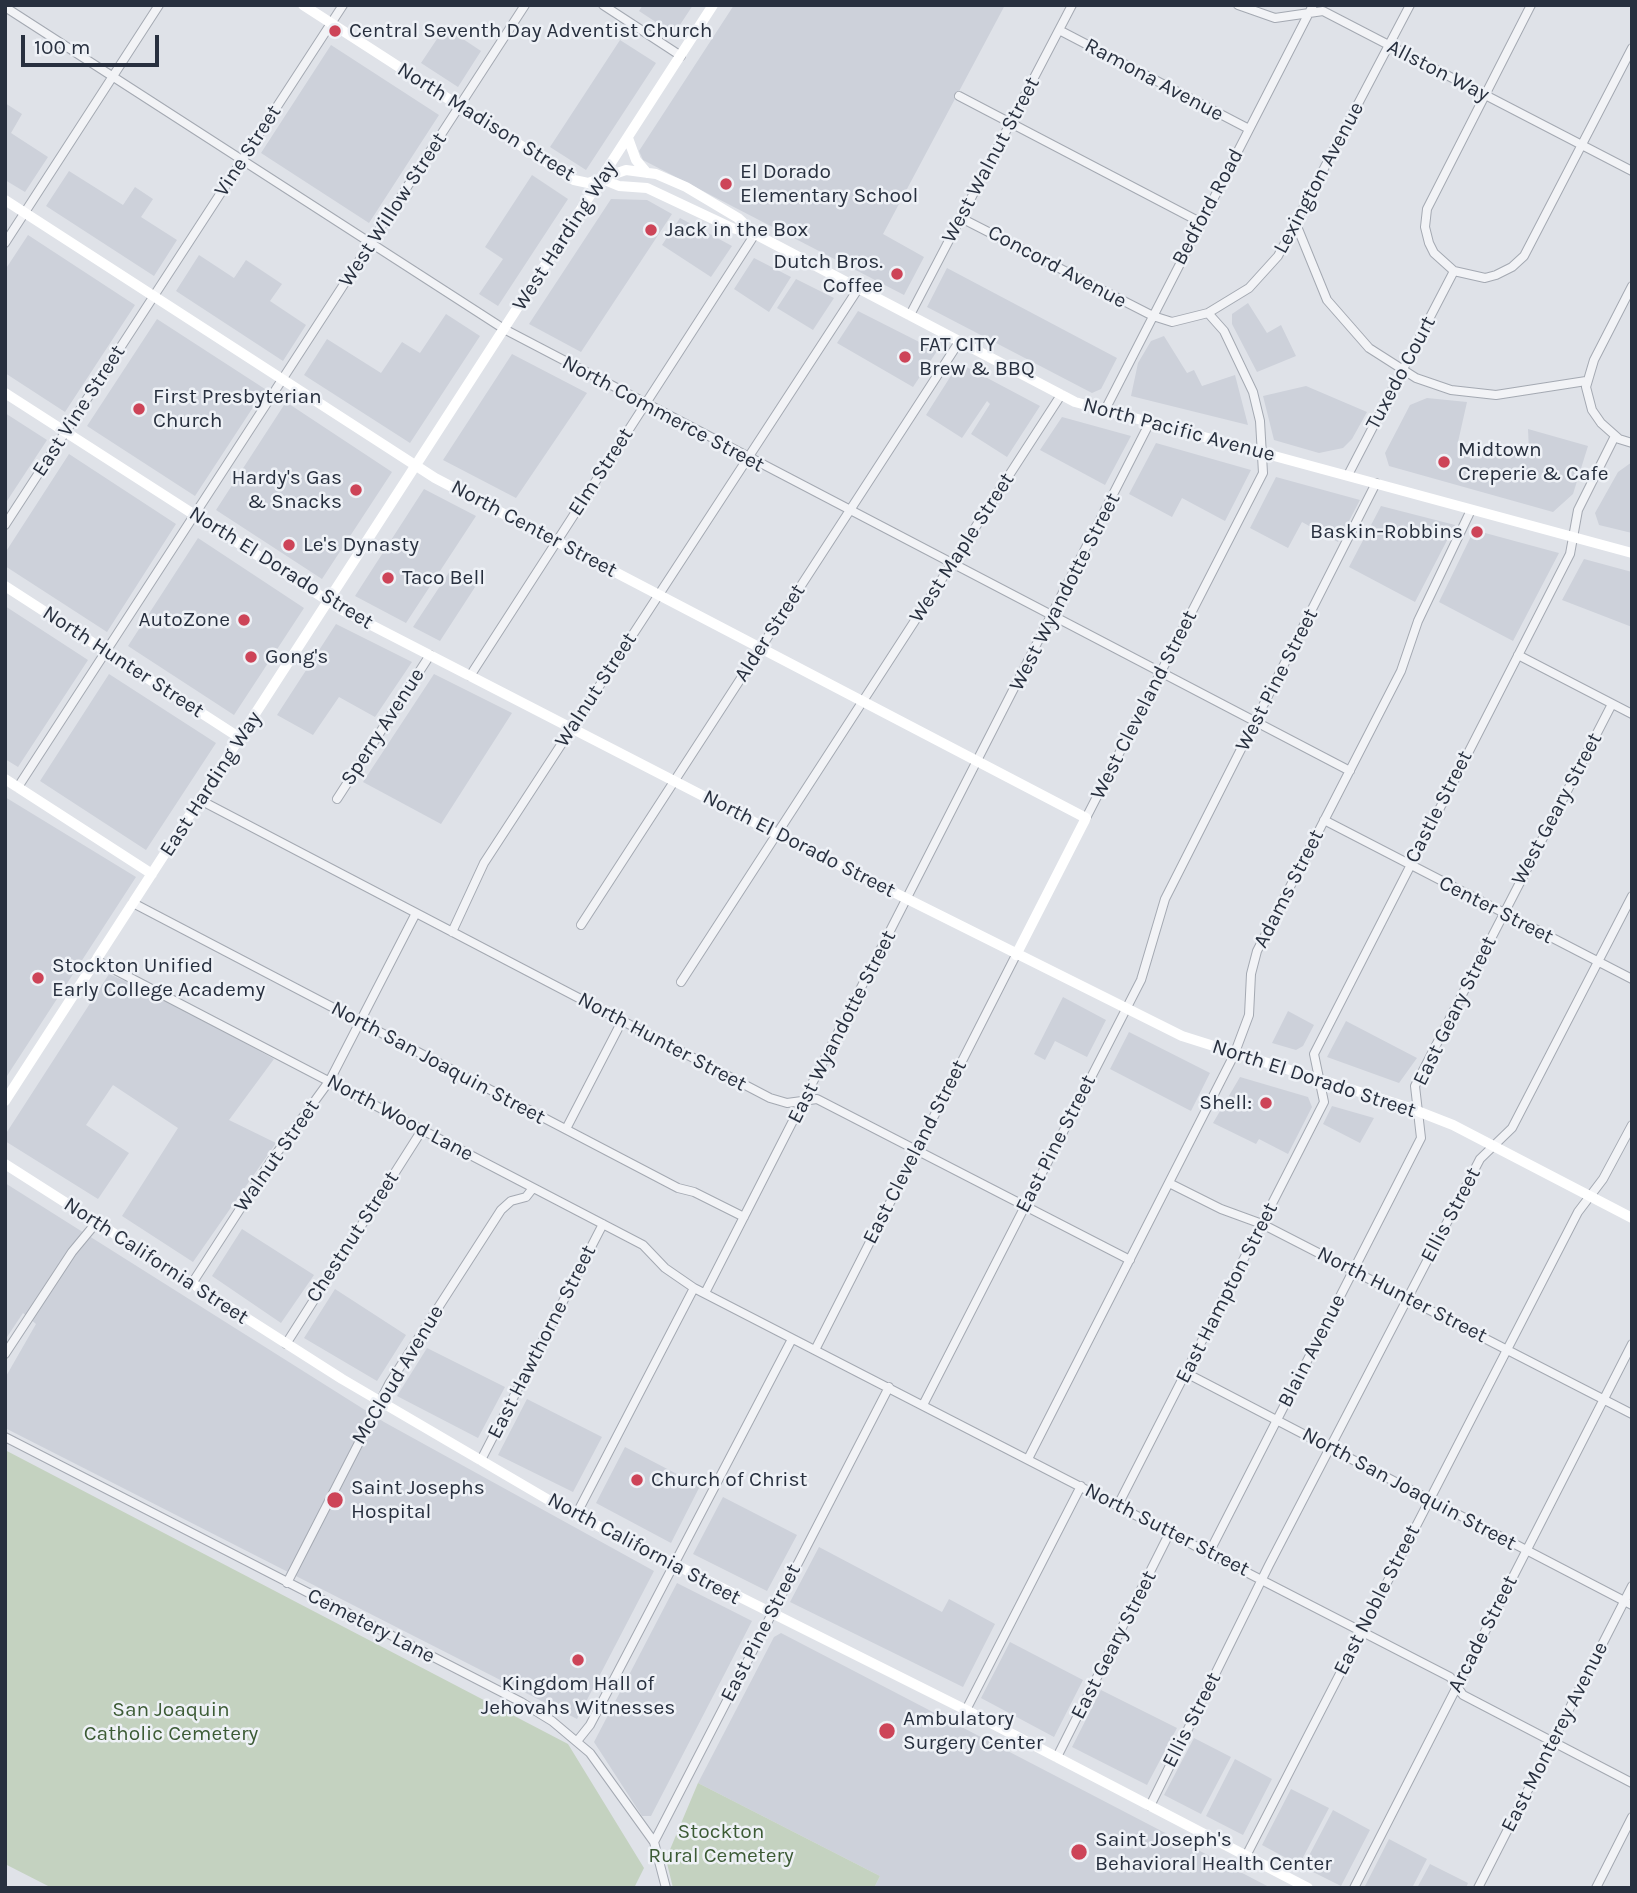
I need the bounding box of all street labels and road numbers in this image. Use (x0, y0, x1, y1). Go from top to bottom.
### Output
street label: Ramona Avenue (1080, 33, 1228, 127)
street label: Allston Way (1383, 35, 1493, 107)
street label: North Madison Street (392, 57, 580, 187)
street label: West Walnut Street (937, 73, 1045, 247)
street label: Lexington Avenue (1268, 98, 1370, 258)
street label: Vine Street (209, 100, 287, 202)
street label: West Willow Street (334, 128, 452, 292)
street label: Bedford Road (1167, 144, 1249, 270)
street label: West Harding Way (507, 156, 623, 316)
street label: Concord Avenue (983, 220, 1131, 314)
street label: Tuxedo Court (1361, 312, 1441, 434)
street label: East Vine Street (27, 341, 131, 481)
street label: North Commerce Street (558, 350, 768, 478)
street label: North Pacific Avenue (1080, 392, 1278, 468)
street label: Elm Street (563, 423, 639, 521)
street label: West Maple Street (904, 468, 1020, 628)
street label: North Center Street (447, 475, 621, 583)
street label: West Wyandotte Street (1004, 489, 1126, 695)
street label: North El Dorado Street (184, 501, 378, 635)
street label: Alder Street (729, 579, 811, 687)
street label: North Hunter Street (38, 600, 208, 724)
street label: West Pine Street (1230, 604, 1324, 756)
street label: West Cleveland Street (1085, 606, 1203, 804)
street label: Walnut Street (550, 628, 642, 752)
street label: Sperry Avenue (336, 664, 430, 790)
street label: East Harding Way (155, 707, 267, 861)
street label: West Geary Street (1506, 729, 1608, 889)
street label: Castle Street (1400, 747, 1478, 867)
street label: North El Dorado Street (699, 784, 899, 904)
street label: Adams Street (1248, 826, 1330, 952)
street label: Center Street (1434, 870, 1558, 950)
street label: East Wyandotte Street (782, 926, 902, 1128)
street label: East Geary Street (1408, 932, 1502, 1090)
street label: North Hunter Street (573, 987, 751, 1097)
street label: North San Joaquin Street (327, 996, 549, 1130)
street label: North El Dorado Street (1209, 1034, 1419, 1124)
street label: East Cleveland Street (858, 1056, 972, 1248)
street label: North Wood Lane (322, 1069, 478, 1167)
street label: East Pine Street (1010, 1071, 1102, 1217)
street label: Walnut Street (229, 1095, 325, 1217)
street label: Ellis Street (1416, 1163, 1486, 1267)
street label: Chestnut Street (301, 1167, 405, 1307)
street label: North California Street (59, 1192, 253, 1330)
street label: East Hampton Street (1170, 1198, 1284, 1388)
street label: East Hawthorne Street (482, 1241, 602, 1443)
street label: North Hunter Street (1313, 1241, 1491, 1349)
street label: Blain Avenue (1273, 1290, 1351, 1412)
street label: McCloud Avenue (346, 1301, 450, 1449)
street label: North San Joaquin Street (1298, 1422, 1520, 1556)
street label: North Sutter Street (1081, 1478, 1253, 1582)
street label: North California Street (543, 1487, 745, 1611)
street label: East Noble Street (1328, 1521, 1426, 1679)
street label: East Pine Street (715, 1560, 807, 1706)
street label: East Geary Street (1066, 1567, 1162, 1723)
street label: Arcade Street (1443, 1571, 1523, 1697)
street label: Cemetery Lane (303, 1583, 439, 1669)
street label: East Monterey Avenue (1496, 1638, 1614, 1836)
street label: Ellis Street (1157, 1668, 1227, 1772)

